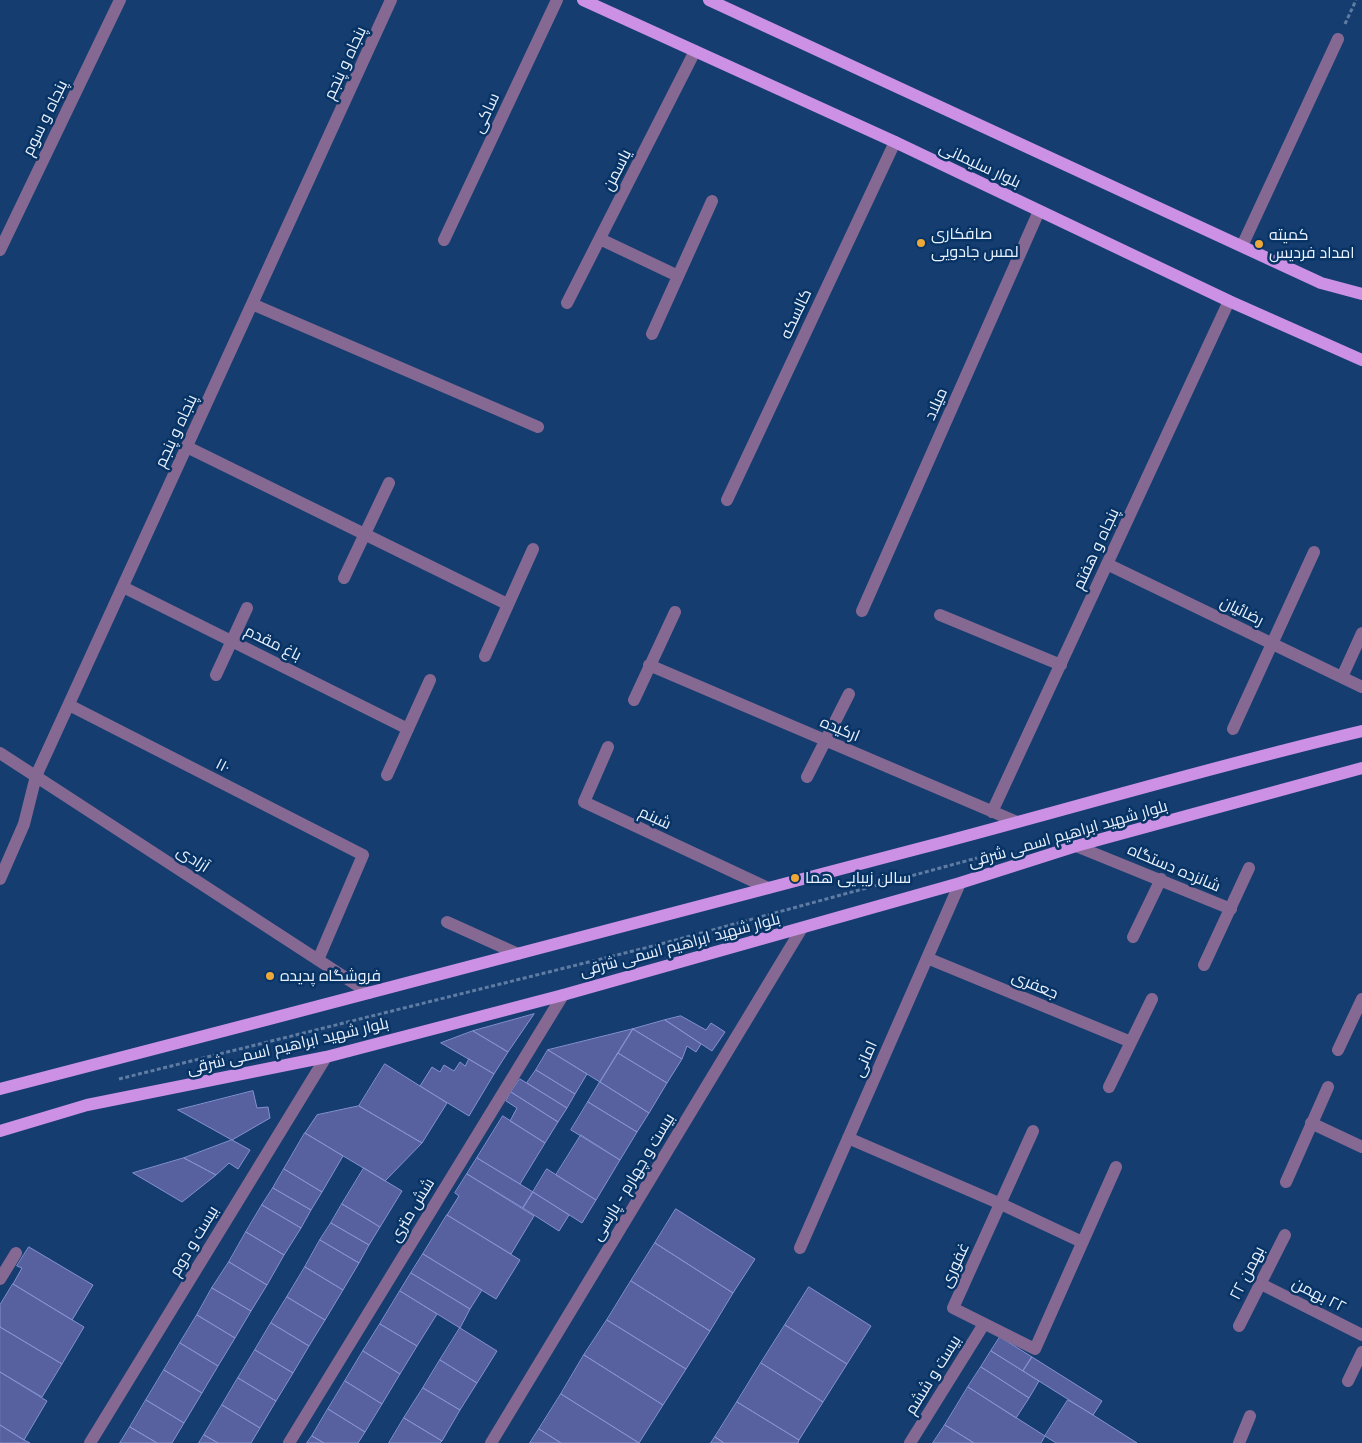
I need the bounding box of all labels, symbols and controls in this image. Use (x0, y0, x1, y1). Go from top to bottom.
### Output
street label: پنجاه و پنجم (320, 23, 370, 103)
street label: پنجاه و سوم (18, 77, 72, 159)
street label: ساکی (468, 90, 504, 136)
street label: بلوار سلیمانی (936, 138, 1024, 192)
street label: یاسمن (598, 146, 636, 194)
place label: صافکاری لمس جادویی (931, 224, 1019, 262)
place label: کمیته امداد فردیس (1269, 225, 1355, 263)
marker: صافکاری لمس جادویی (915, 237, 927, 249)
marker: کمیته امداد فردیس (1253, 238, 1265, 250)
street label: کالسکه (776, 286, 816, 342)
street label: میلاد (920, 385, 952, 423)
street label: پنجاه و پنجم (151, 391, 201, 471)
street label: پنجاه و هفتم (1069, 505, 1123, 593)
street label: رضائیان (1217, 592, 1267, 630)
street label: باغ مقدم (241, 621, 305, 665)
street label: ارکیده (817, 712, 863, 746)
street label: ۱۱۰ (212, 754, 234, 778)
street label: بلوار شهید ابراهیم اسمی شرقی (966, 796, 1170, 872)
street label: شبنم (636, 802, 674, 834)
street label: شانزده دستگاه (1125, 840, 1223, 896)
street label: آزادی (173, 841, 213, 877)
place label: سالن زیبایی هما (805, 868, 911, 888)
marker: سالن زیبایی هما (789, 872, 801, 884)
street label: بلوار شهید ابراهیم اسمی شرقی (578, 909, 782, 981)
place label: فروشگاه پدیده (280, 966, 381, 986)
street label: جعفری (1009, 967, 1061, 1003)
marker: فروشگاه پدیده (264, 970, 276, 982)
street label: بلوار شهید ابراهیم اسمی شرقی (185, 1013, 391, 1079)
street label: امانی (849, 1038, 881, 1080)
street label: بیست و چهارم - پارسی (587, 1110, 679, 1244)
street label: شش متری (385, 1174, 439, 1246)
street label: بیست و دوم (165, 1202, 223, 1280)
street label: غفوری (936, 1239, 974, 1291)
street label: ۲۲ بهمن (1225, 1243, 1269, 1303)
street label: ٢٢ بهمن (1289, 1273, 1349, 1317)
street label: بیست و ششم (901, 1332, 965, 1418)

